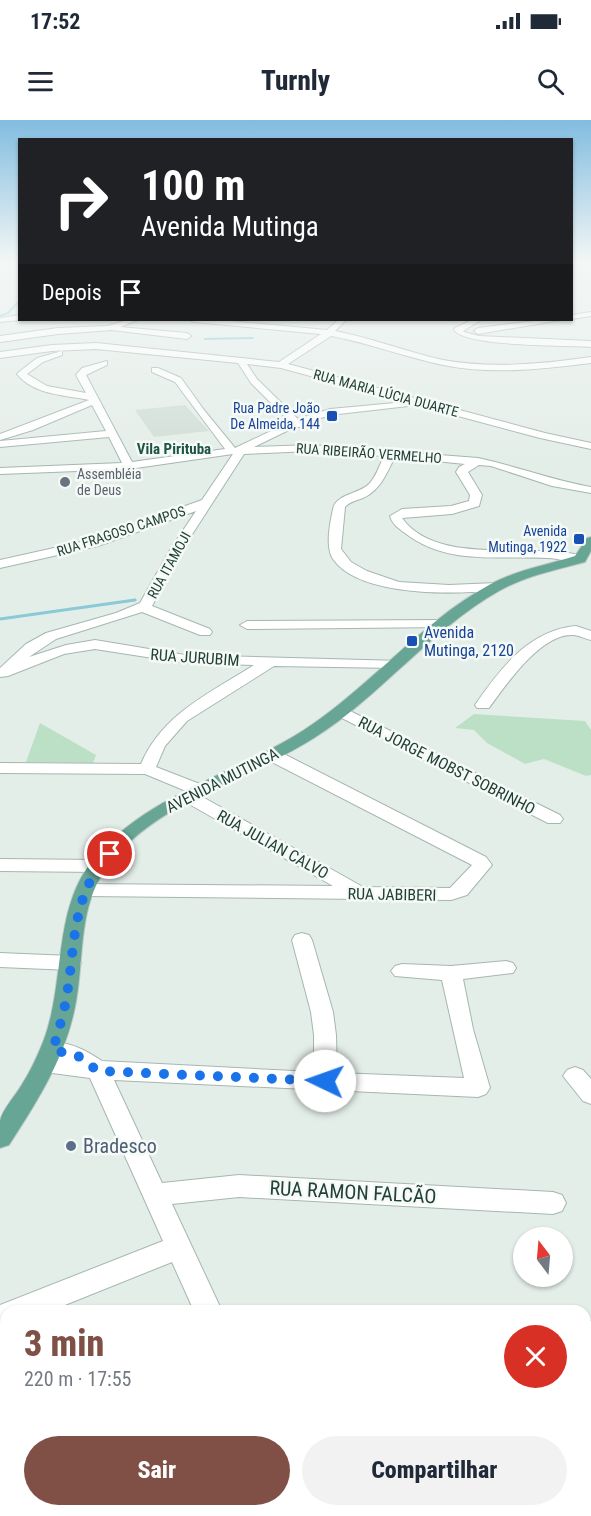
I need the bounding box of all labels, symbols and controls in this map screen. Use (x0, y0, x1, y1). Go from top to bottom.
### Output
text: 17:52 (30, 9, 81, 34)
icon: menu (24, 65, 57, 98)
text: Turnly (261, 65, 330, 97)
icon: search (534, 65, 567, 98)
text: 100 m (141, 161, 246, 210)
icon: right (42, 162, 120, 240)
text: Avenida Mutinga (141, 211, 319, 243)
icon: arrive (114, 276, 147, 309)
text: Depois (42, 280, 102, 305)
street label: RUA MARIA LÚCIA DUARTE (312, 365, 461, 420)
place label: Rua Padre João De Almeida, 144 (230, 400, 320, 432)
marker: Rua Padre João De Almeida, 144 (325, 409, 339, 423)
street label: RUA RIBEIRÃO VERMELHO (296, 439, 442, 466)
district label: Vila Pirituba (137, 440, 211, 458)
place label: Assembléia de Deus (77, 466, 142, 498)
marker: Assembléia de Deus (58, 475, 72, 489)
street label: RUA FRAGOSO CAMPOS (55, 503, 187, 559)
place label: Avenida Mutinga, 1922 (488, 523, 567, 555)
street label: RUA ITAMOJI (144, 529, 194, 601)
marker: Avenida Mutinga, 1922 (572, 532, 586, 546)
place label: Avenida Mutinga, 2120 (424, 623, 514, 660)
marker: Avenida Mutinga, 2120 (405, 634, 419, 648)
street label: RUA JURUBIM (150, 645, 240, 670)
street label: RUA JORGE MOBST SOBRINHO (355, 712, 538, 818)
street label: AVENIDA MUTINGA (163, 744, 281, 817)
street label: RUA JULIAN CALVO (214, 806, 332, 883)
pin (84, 828, 135, 879)
icon: arrive (93, 837, 126, 870)
street label: RUA JABIBERI (347, 884, 437, 905)
position arrow (293, 1049, 357, 1113)
place label: Bradesco (83, 1134, 157, 1158)
marker: Bradesco (64, 1139, 78, 1153)
street label: RUA RAMON FALCÃO (269, 1176, 437, 1208)
north arrow (513, 1227, 573, 1287)
map controls (513, 1227, 573, 1287)
text: 3 min (24, 1323, 104, 1365)
button: close (504, 1325, 567, 1388)
text: 220 m · 17:55 (24, 1367, 131, 1391)
button: Sair (24, 1436, 290, 1505)
button: Compartilhar (302, 1436, 567, 1505)

